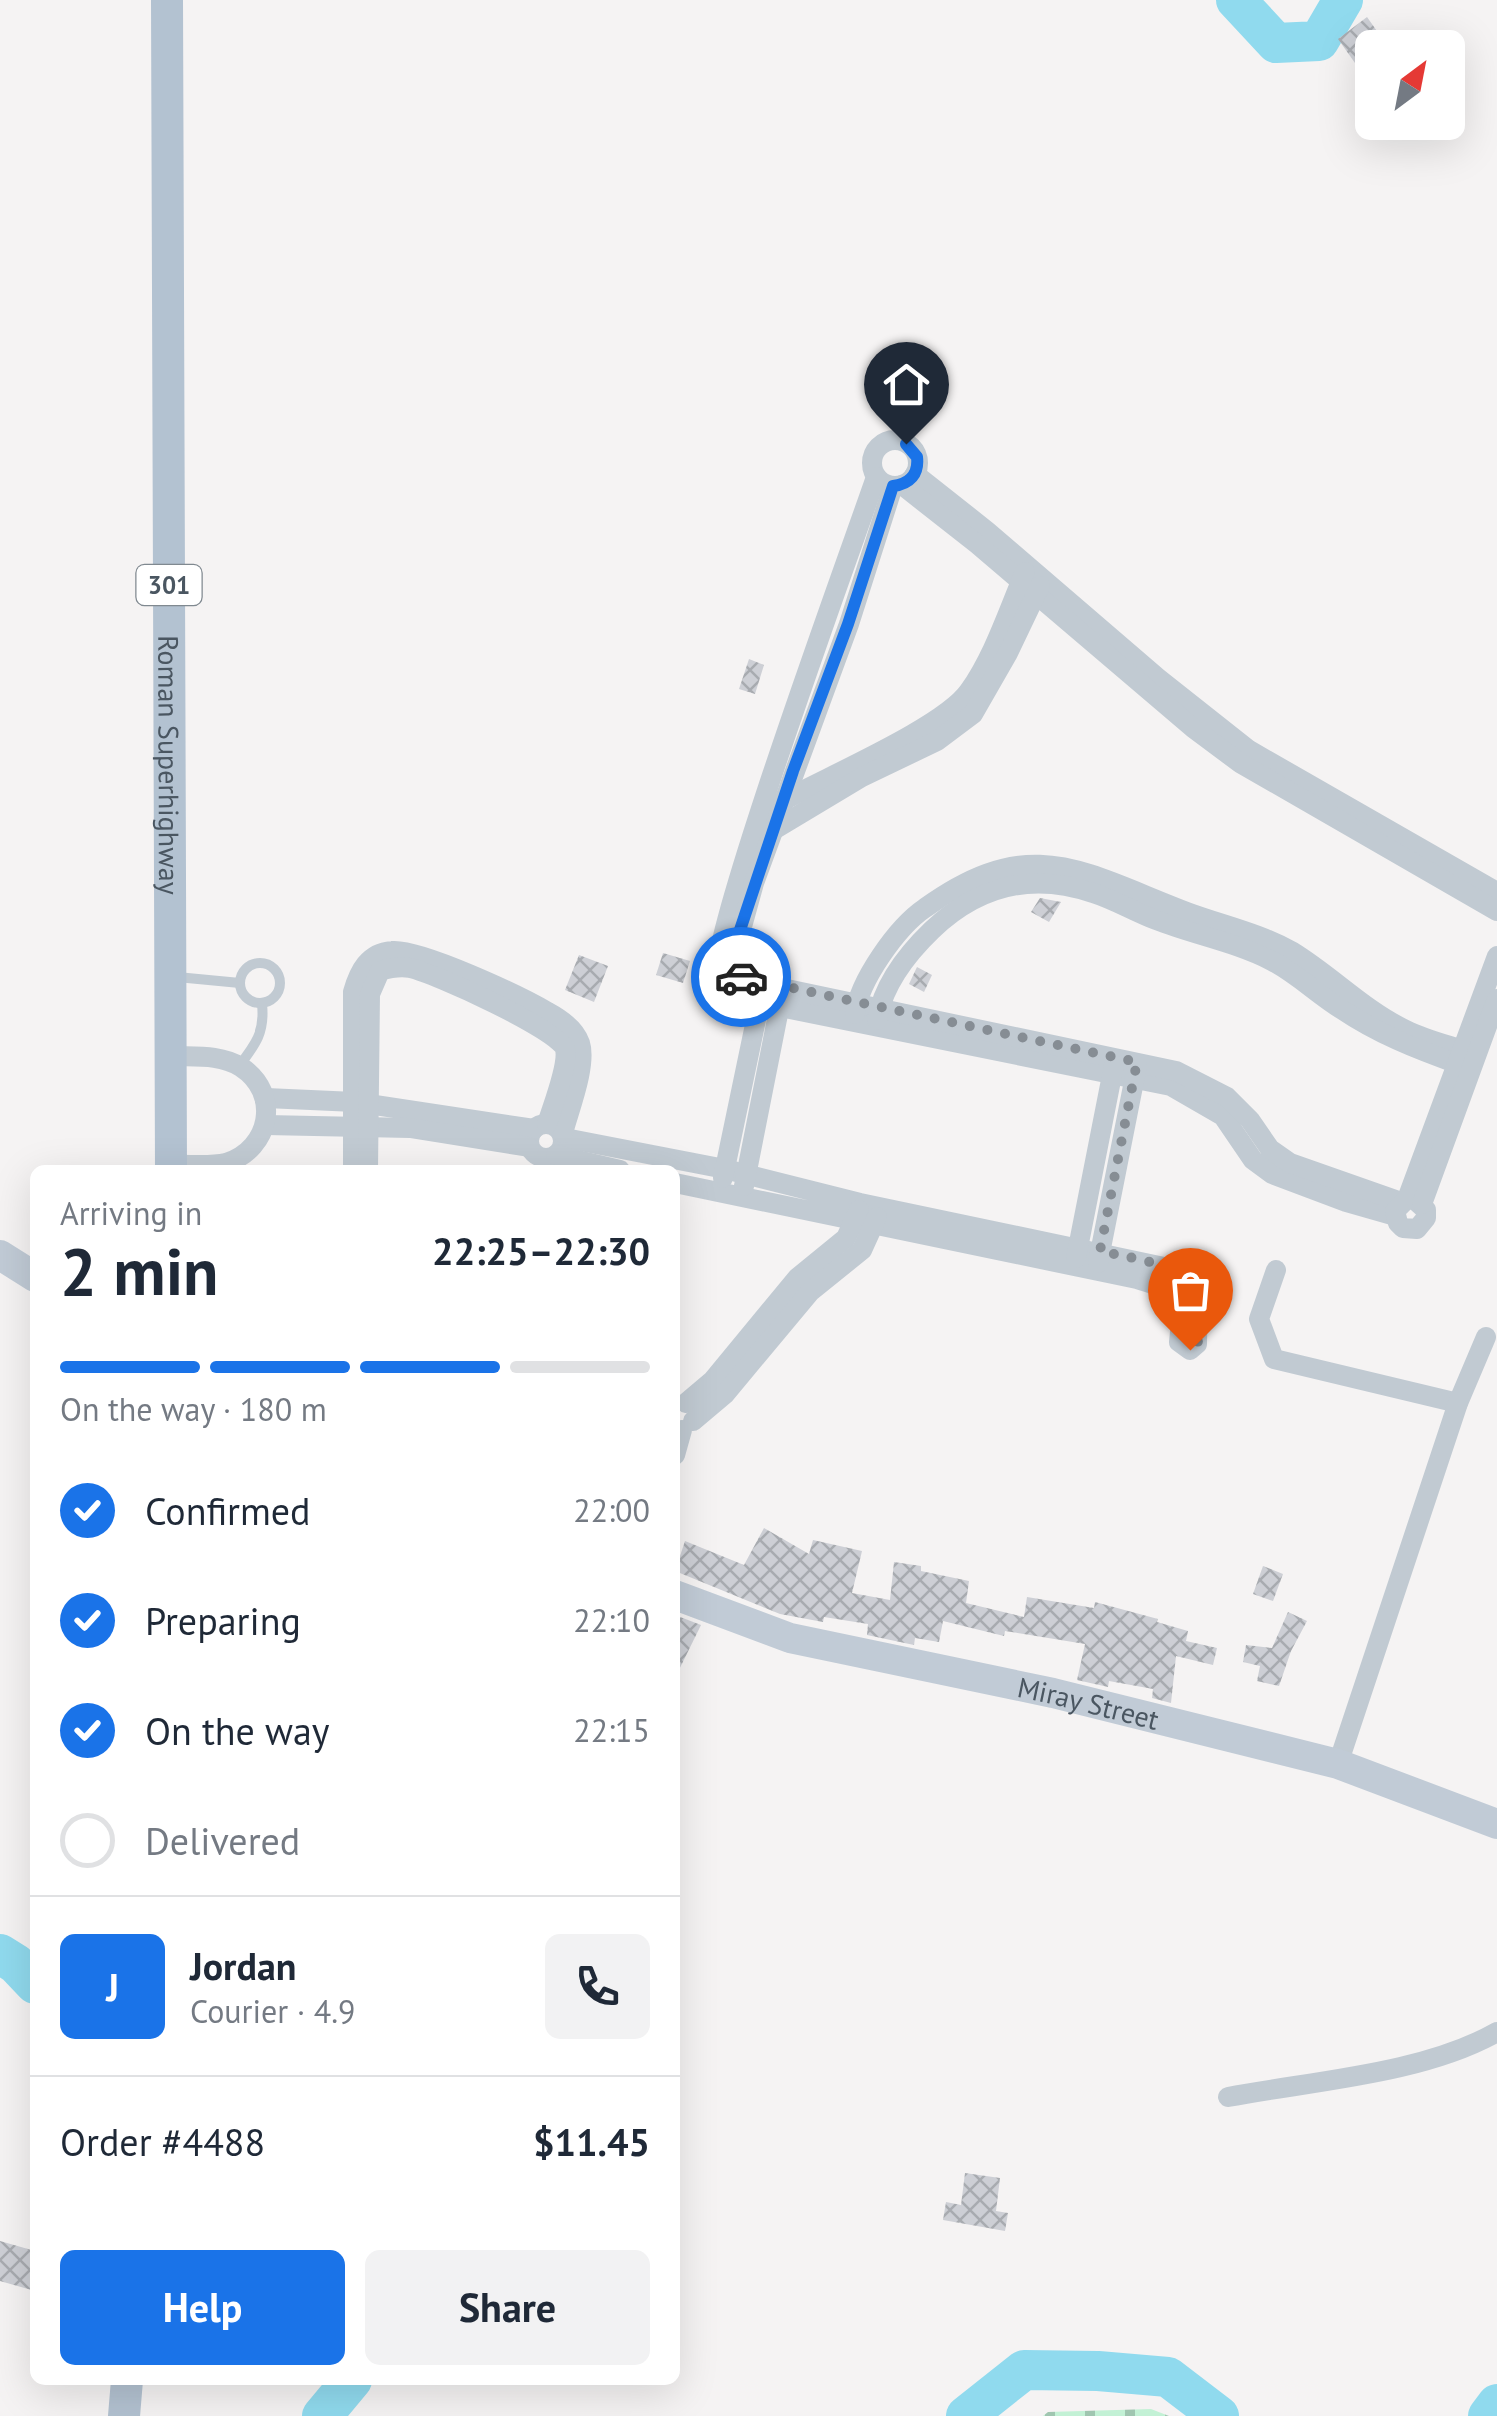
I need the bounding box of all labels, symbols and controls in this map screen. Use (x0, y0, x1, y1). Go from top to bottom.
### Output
north arrow (1355, 30, 1465, 140)
map controls (1355, 30, 1465, 140)
pin (864, 342, 949, 445)
icon: home (879, 357, 934, 412)
road number: 301 (136, 565, 202, 605)
street label: Roman Superhighway (151, 635, 189, 895)
courier (691, 927, 791, 1027)
icon: car (714, 950, 769, 1005)
text: Arriving in (60, 1192, 202, 1234)
text: 22:25–22:30 (432, 1226, 650, 1275)
text: 2 min (60, 1229, 219, 1313)
pin (1148, 1248, 1233, 1351)
icon: bag (1163, 1263, 1218, 1318)
text: On the way · 180 m (60, 1388, 327, 1430)
icon: check (60, 1483, 115, 1538)
text: Confirmed (145, 1486, 311, 1535)
text: 22:00 (573, 1489, 650, 1531)
icon: check (60, 1593, 115, 1648)
text: Preparing (145, 1596, 301, 1645)
text: 22:10 (573, 1599, 650, 1641)
street label: Miray Street (1014, 1668, 1163, 1737)
icon: check (60, 1703, 115, 1758)
text: On the way (145, 1706, 330, 1755)
text: 22:15 (573, 1709, 650, 1751)
text: Delivered (145, 1816, 300, 1865)
button: phone (545, 1934, 650, 2039)
text: Jordan (190, 1941, 296, 1990)
text: J (106, 1962, 119, 2011)
text: Courier · 4.9 (190, 1990, 356, 2032)
text: Order #4488 (60, 2117, 265, 2166)
text: $11.45 (533, 2117, 650, 2166)
button: Help (60, 2250, 345, 2365)
button: Share (365, 2250, 650, 2365)

